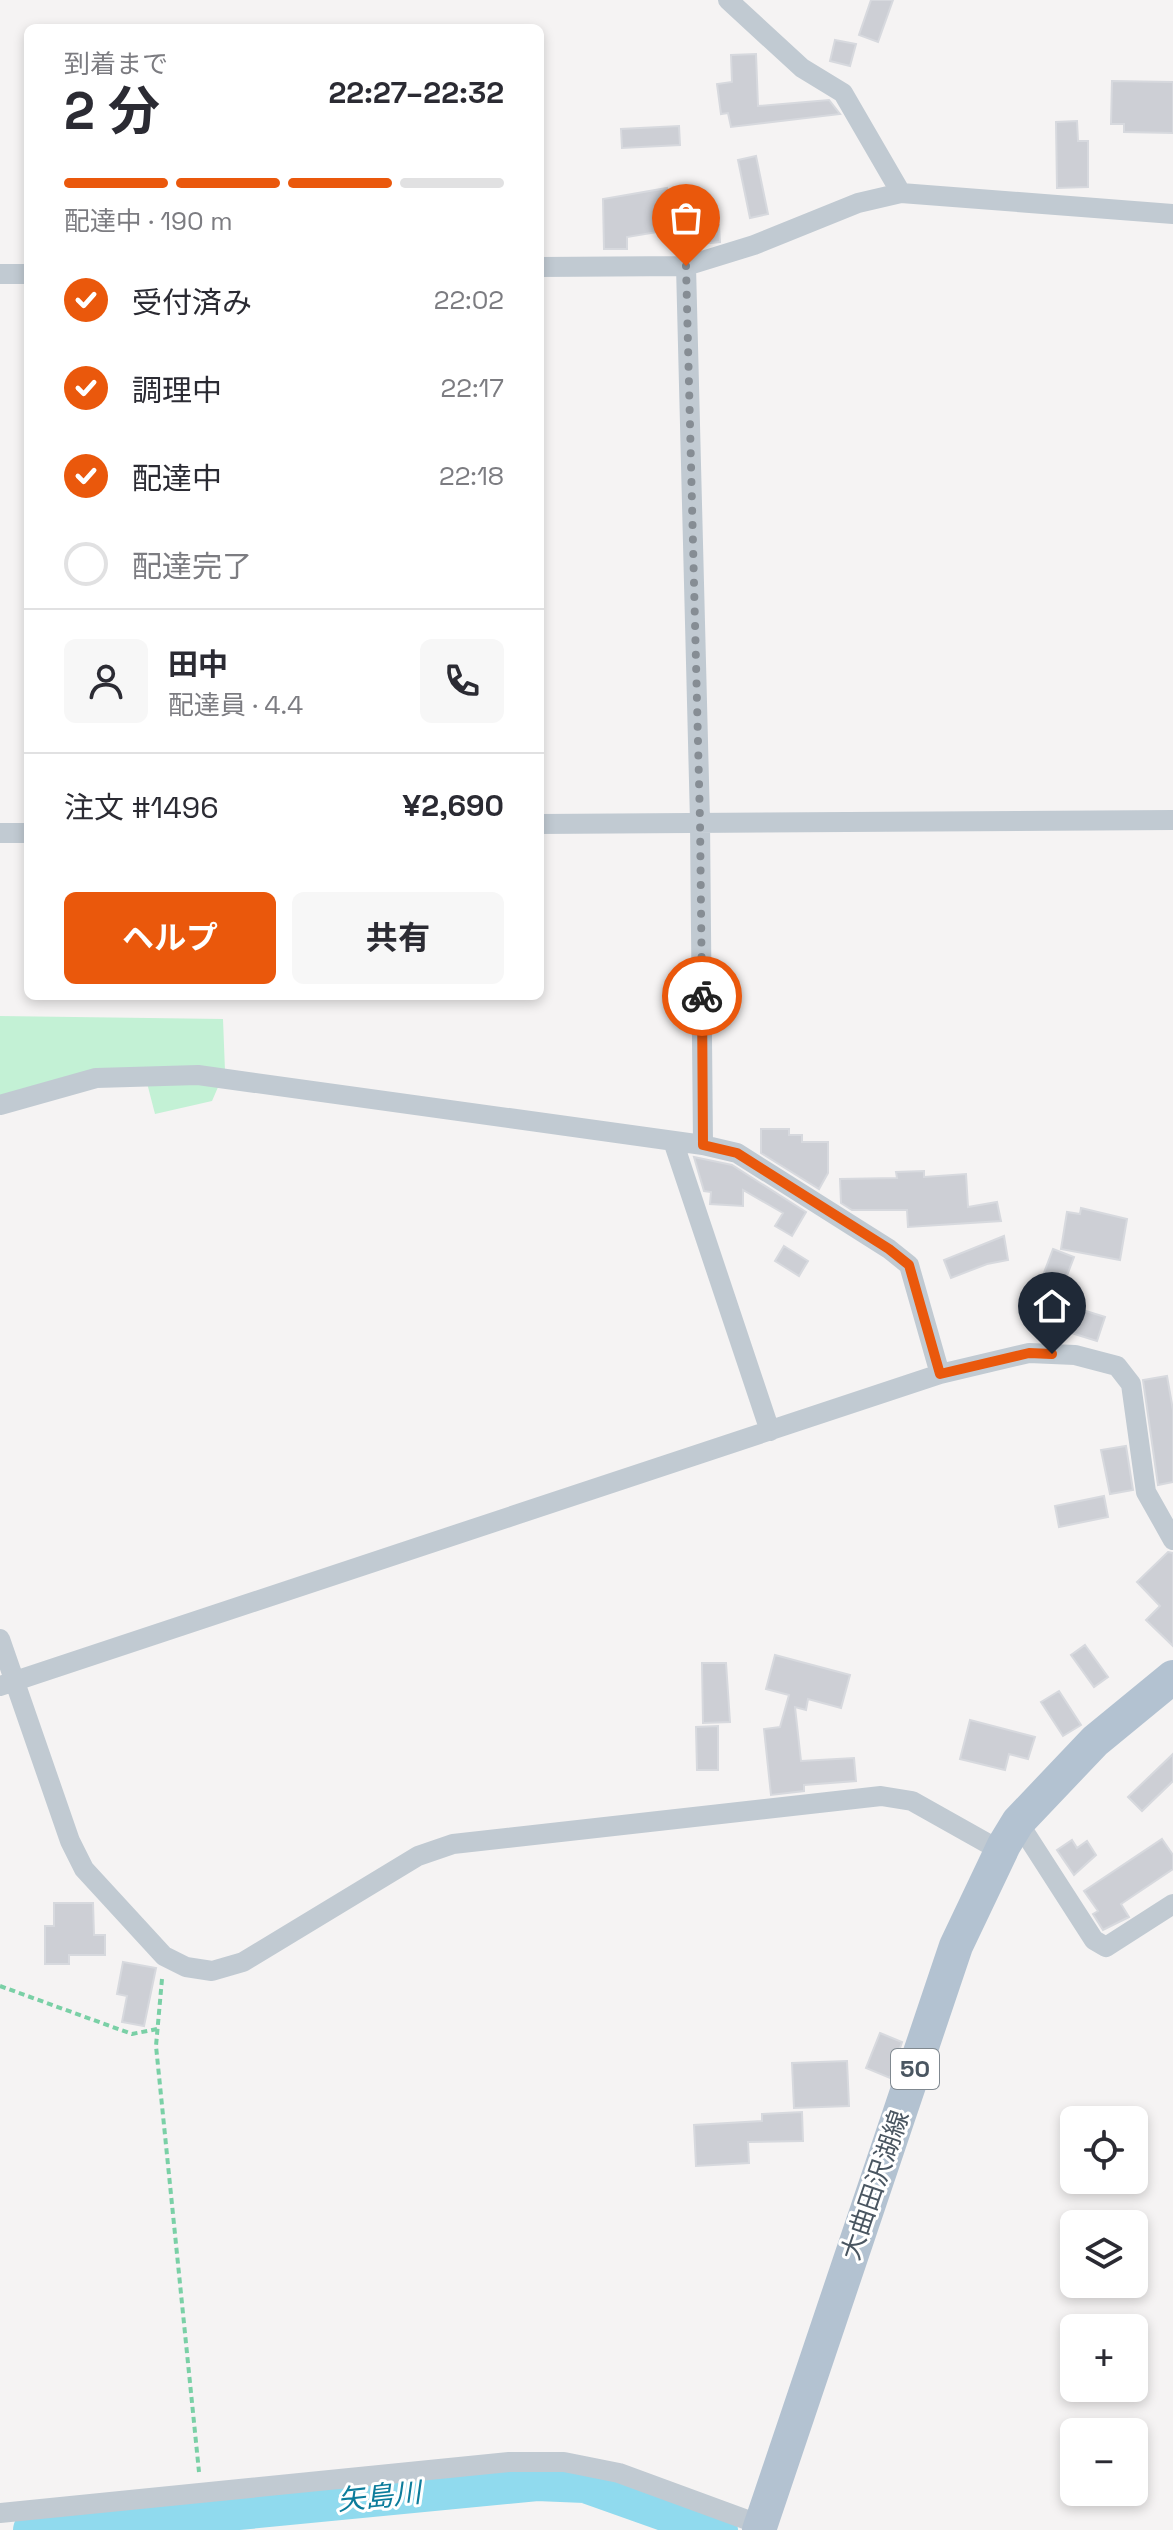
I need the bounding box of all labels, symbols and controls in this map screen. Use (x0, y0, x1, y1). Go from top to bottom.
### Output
text: 到着まで (64, 47, 168, 81)
text: 22:27–22:32 (328, 73, 504, 112)
text: 2 分 (64, 78, 160, 144)
pin (652, 184, 720, 266)
icon: bag (664, 196, 708, 240)
text: 配達中 · 190 m (64, 204, 233, 238)
icon: check (64, 278, 108, 322)
text: 受付済み (132, 283, 252, 322)
text: 22:02 (434, 283, 504, 317)
icon: check (64, 366, 108, 410)
text: 調理中 (132, 371, 222, 410)
text: 22:17 (441, 371, 504, 405)
icon: check (64, 454, 108, 498)
text: 配達中 (132, 459, 222, 498)
text: 22:18 (439, 459, 504, 493)
text: 配達完了 (132, 547, 252, 586)
button: person (64, 639, 148, 723)
button: phone (420, 639, 504, 723)
text: 田中 (168, 645, 228, 684)
text: 配達員 · 4.4 (168, 688, 303, 722)
text: ¥2,690 (403, 786, 504, 825)
text: 注文 #1496 (64, 788, 219, 827)
button: ヘルプ (64, 892, 276, 984)
button: 共有 (292, 892, 504, 984)
courier (662, 956, 742, 1036)
icon: bike (680, 974, 724, 1018)
pin (1018, 1272, 1086, 1354)
icon: home (1030, 1284, 1074, 1328)
road number: 50 (891, 2049, 939, 2089)
street label: 大曲田沢湖線 (834, 2106, 916, 2264)
map controls (1060, 2106, 1148, 2506)
button: locate (1060, 2106, 1148, 2194)
button: layers (1060, 2210, 1148, 2298)
button: + (1060, 2314, 1148, 2402)
button: − (1060, 2418, 1148, 2506)
water label: 矢島川 (335, 2473, 426, 2518)

